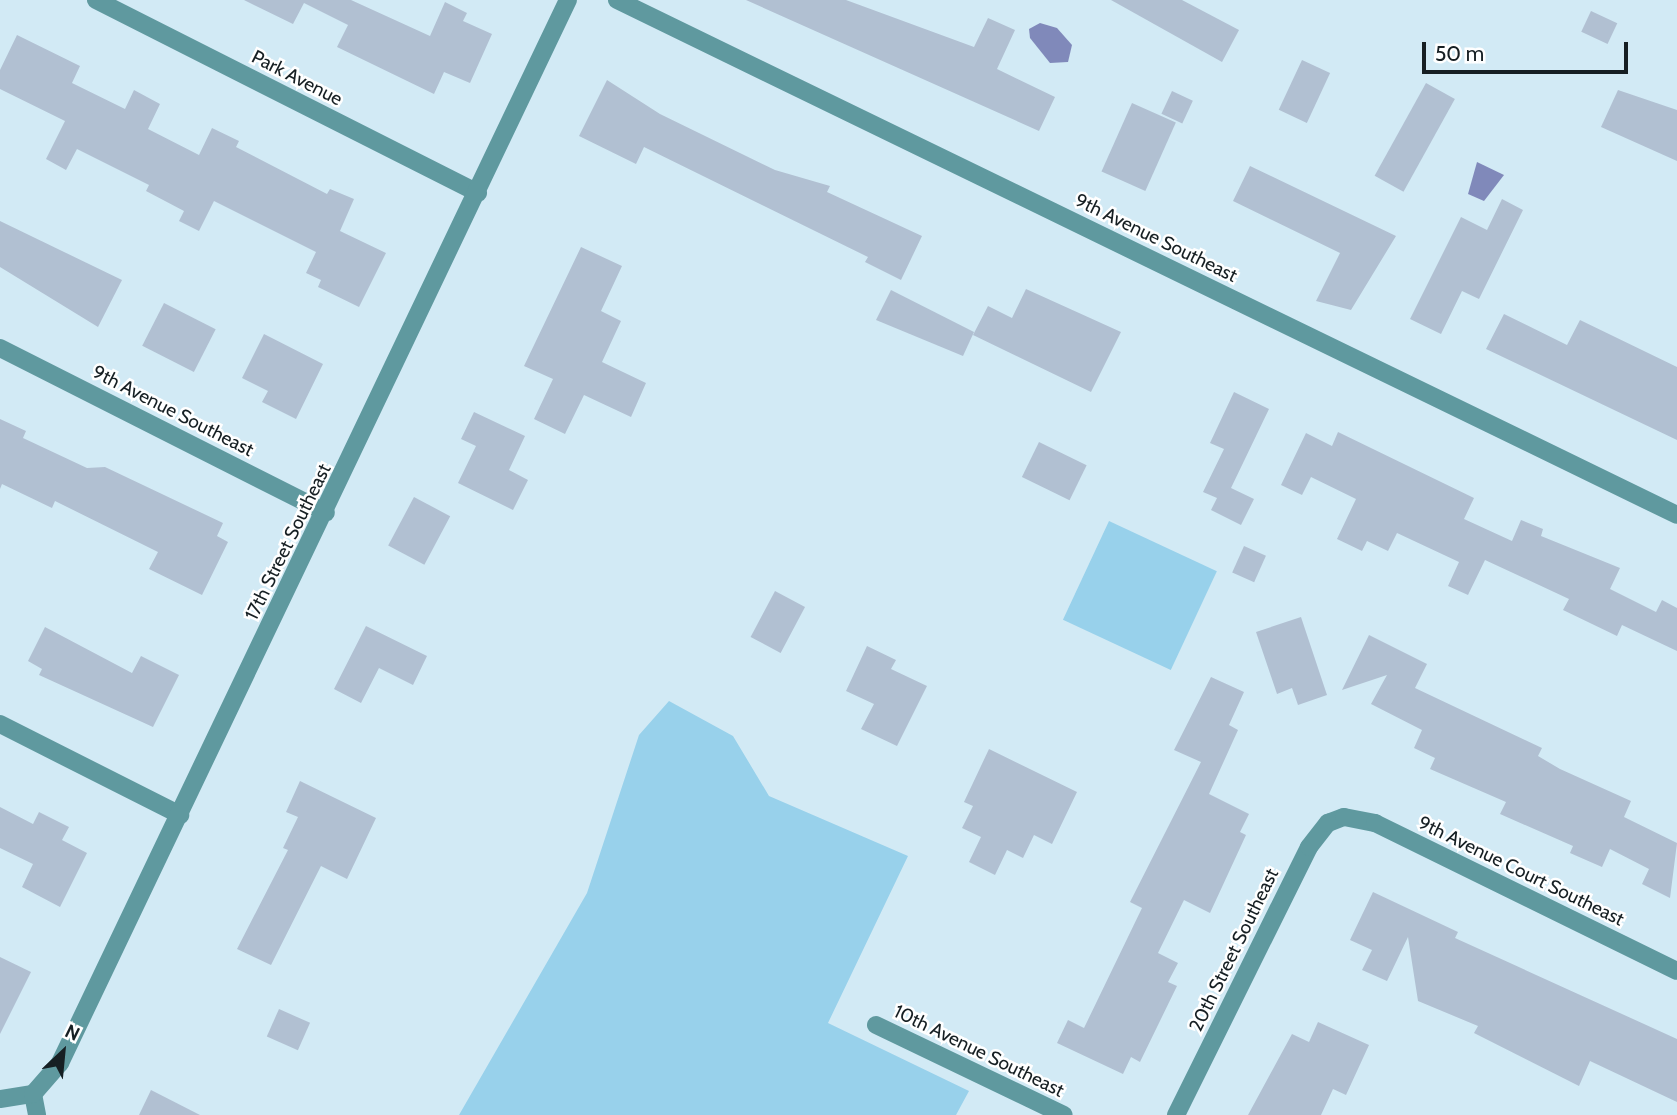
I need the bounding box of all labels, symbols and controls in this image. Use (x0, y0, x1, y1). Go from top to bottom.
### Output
scale bar (1425, 28, 1632, 72)
text: 50 m (1435, 41, 1484, 66)
street label: Park Avenue (248, 45, 346, 111)
street label: 9th Avenue Southeast (1071, 189, 1241, 287)
street label: 9th Avenue Southeast (89, 361, 257, 461)
street label: 17th Street Southeast (240, 460, 336, 624)
street label: 9th Avenue Court Southeast (1414, 811, 1628, 931)
street label: 20th Street Southeast (1185, 865, 1283, 1035)
street label: 10th Avenue Southeast (890, 1000, 1068, 1102)
north arrow (28, 1017, 98, 1087)
text: N (61, 1019, 84, 1046)

